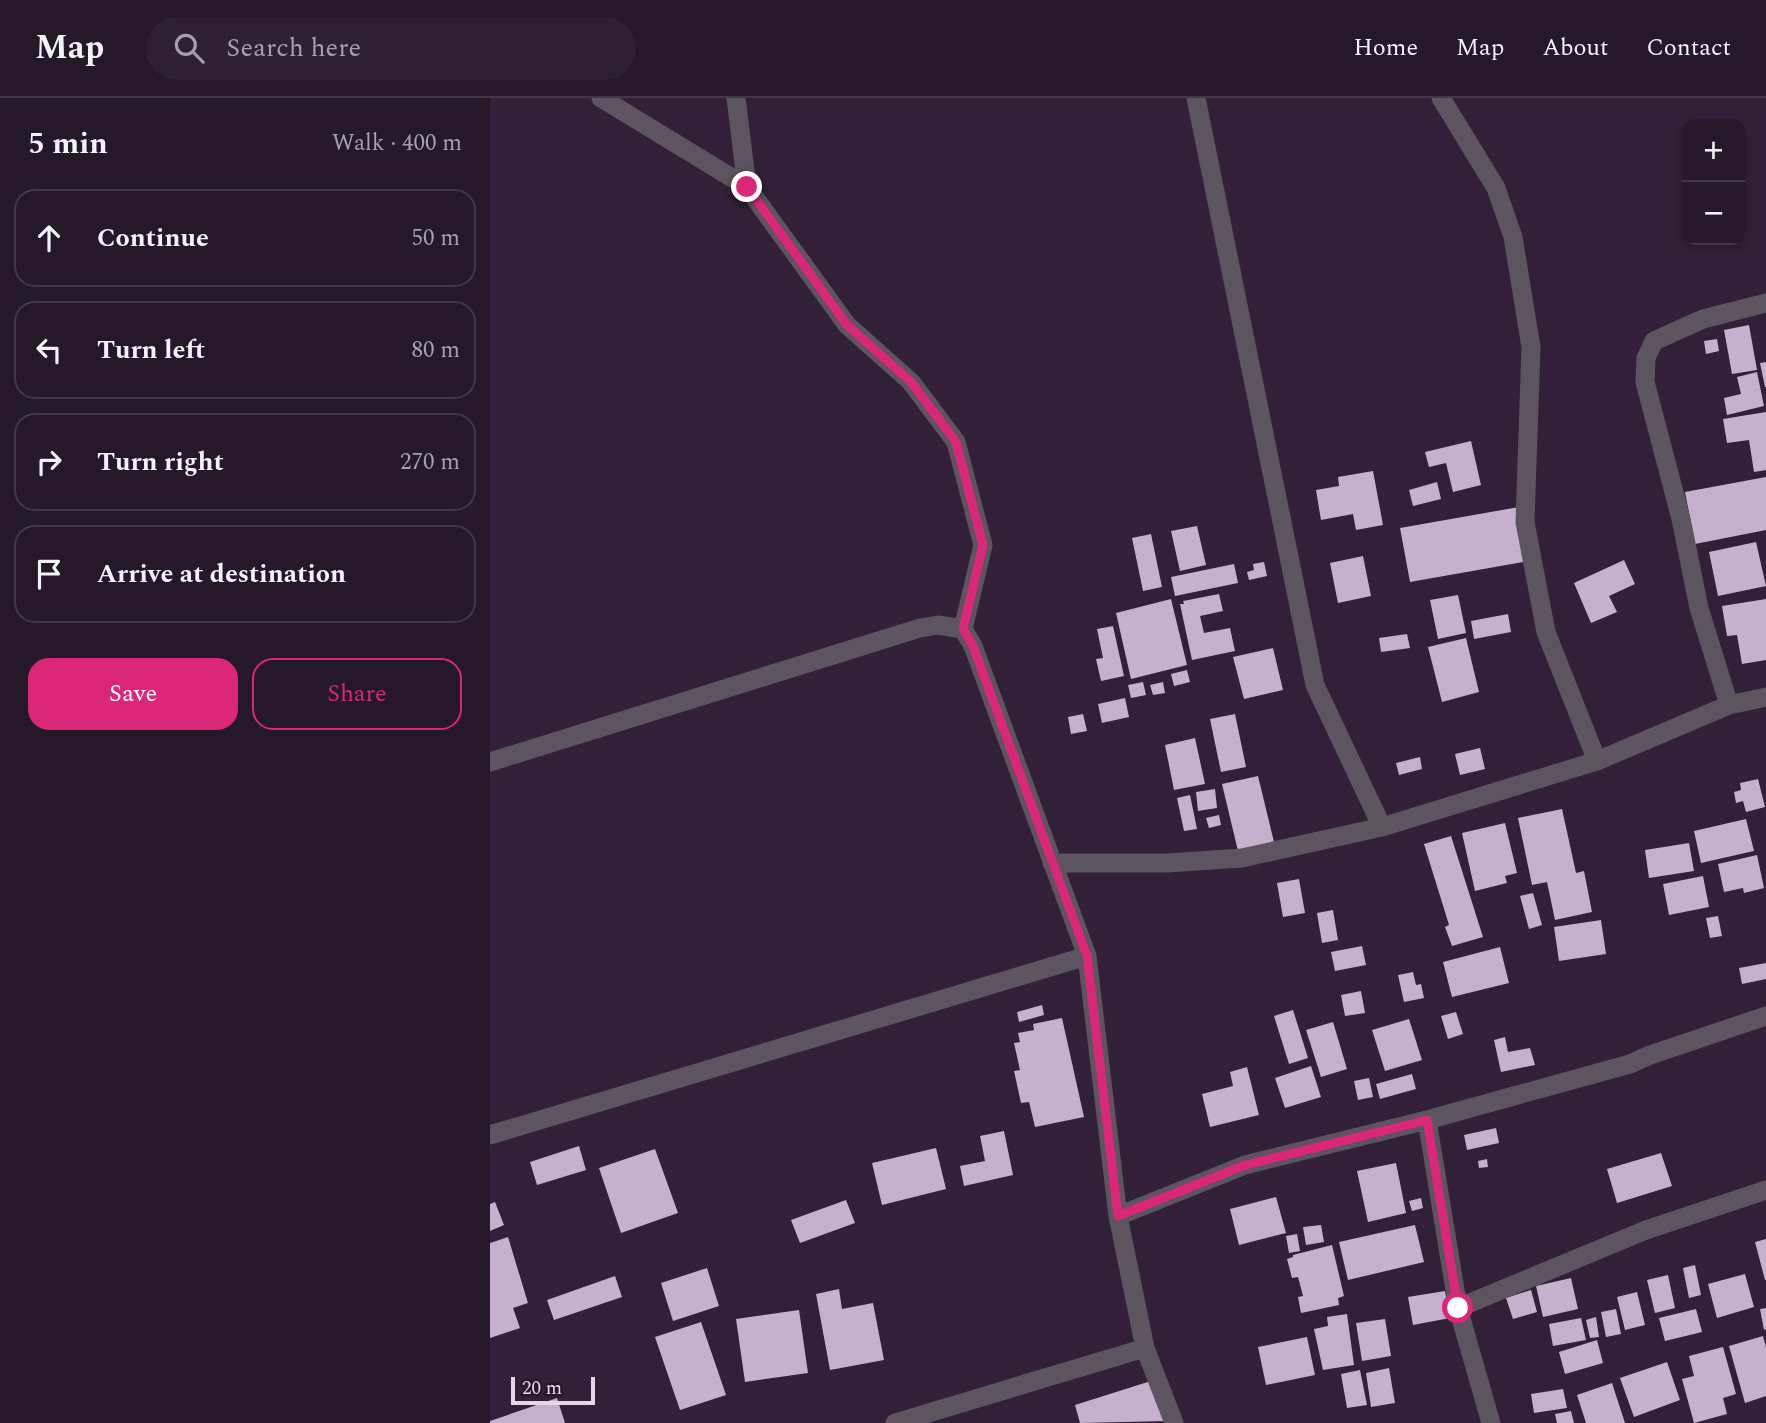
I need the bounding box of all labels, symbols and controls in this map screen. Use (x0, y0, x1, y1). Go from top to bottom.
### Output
search box (146, 17, 636, 80)
text: Map (35, 23, 104, 73)
text: Search here (226, 28, 361, 68)
icon: search (170, 29, 208, 67)
text: Home (1353, 30, 1418, 66)
text: Map (1456, 30, 1504, 66)
text: About (1542, 30, 1608, 66)
text: Contact (1646, 30, 1731, 66)
map controls (1682, 119, 1745, 245)
button: + (1682, 119, 1745, 182)
text: 5 min (28, 121, 108, 167)
text: Walk · 400 m (332, 126, 462, 161)
route end (731, 171, 762, 202)
button: − (1682, 182, 1745, 245)
text: Continue (97, 218, 209, 258)
icon: ahead (30, 219, 68, 257)
text: 50 m (411, 221, 460, 256)
text: Turn left (97, 330, 205, 370)
icon: left (30, 331, 68, 369)
text: 80 m (411, 333, 460, 368)
text: Turn right (97, 442, 224, 482)
icon: right (30, 443, 68, 481)
text: 270 m (400, 445, 460, 480)
text: Arrive at destination (97, 554, 346, 594)
icon: arrive (30, 555, 68, 593)
button: Save (28, 658, 238, 730)
button: Share (252, 658, 462, 730)
route start (1442, 1292, 1473, 1323)
scale bar (511, 1374, 595, 1406)
text: 20 m (522, 1374, 562, 1403)

